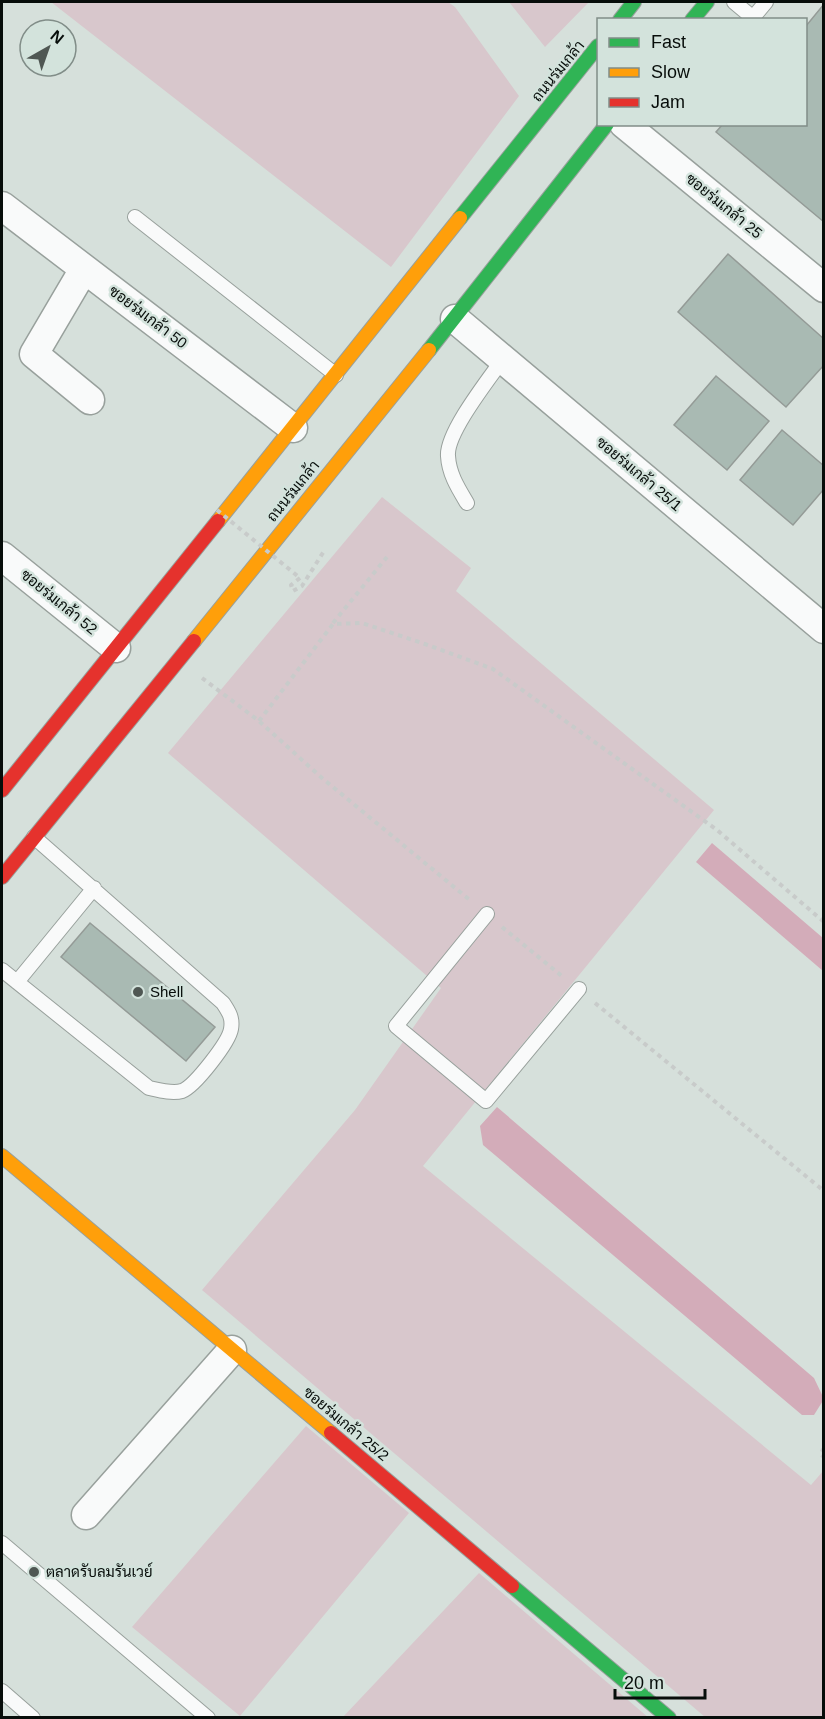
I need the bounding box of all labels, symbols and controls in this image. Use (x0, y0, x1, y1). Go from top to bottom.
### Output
north arrow (18, 18, 78, 78)
legend (597, 18, 807, 126)
text: N (47, 27, 67, 47)
text: Fast (651, 32, 686, 52)
street label: ถนนร่มเกล้า (527, 36, 587, 105)
text: Slow (651, 62, 691, 82)
text: Jam (651, 92, 685, 112)
street label: ซอยร่มเกล้า 25 (683, 169, 767, 242)
street label: ซอยร่มเกล้า 50 (106, 281, 191, 351)
street label: ซอยร่มเกล้า 25/1 (593, 432, 686, 514)
street label: ถนนร่มเกล้า (262, 456, 322, 525)
street label: ซอยร่มเกล้า 52 (18, 565, 102, 638)
place label: Shell (150, 983, 183, 1000)
marker: Shell (131, 985, 145, 999)
street label: ซอยร่มเกล้า 25/2 (300, 1382, 393, 1464)
place label: ตลาดรับลมรันเวย์ (46, 1562, 153, 1580)
marker: ตลาดรับลมรันเวย์ (27, 1565, 41, 1579)
scale bar (615, 1662, 705, 1700)
text: 20 m (624, 1673, 664, 1693)

